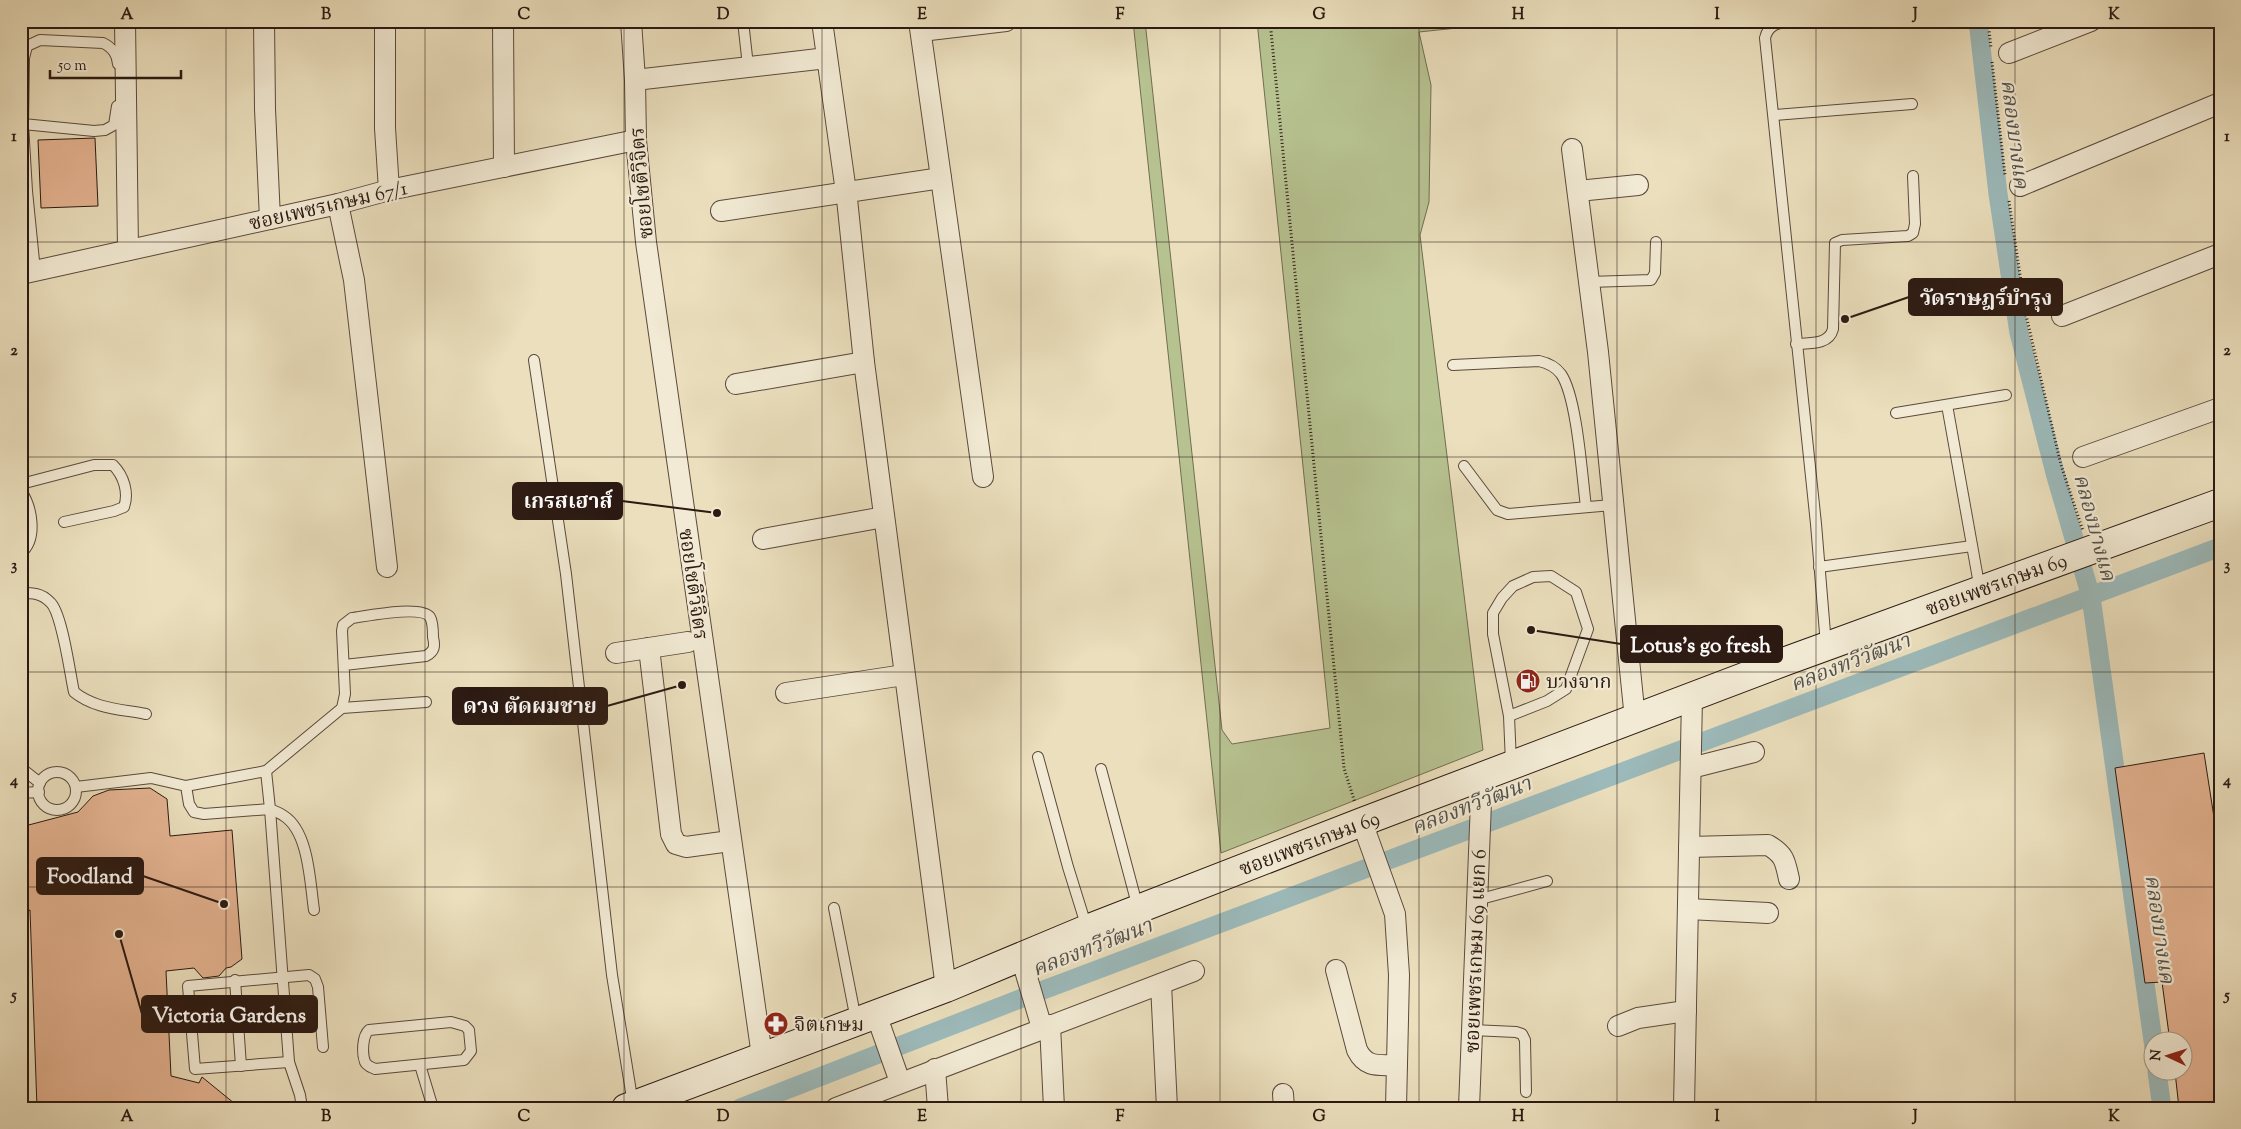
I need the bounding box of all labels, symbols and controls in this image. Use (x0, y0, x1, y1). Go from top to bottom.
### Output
text: A (121, 4, 134, 27)
text: B (321, 4, 331, 27)
text: C (518, 4, 531, 27)
text: D (717, 4, 730, 27)
text: E (917, 4, 927, 27)
text: F (1116, 4, 1125, 27)
text: G (1312, 4, 1326, 27)
text: H (1512, 4, 1525, 27)
text: I (1714, 4, 1720, 27)
text: J (1911, 4, 1918, 27)
text: K (2108, 4, 2120, 27)
scale bar (50, 48, 181, 80)
text: 50 m (57, 56, 87, 77)
water label: คลองบางแค (1991, 78, 2035, 191)
text: 1 (11, 126, 17, 149)
street label: ซอยโชติวิจิตร (622, 126, 663, 240)
text: 1 (2224, 126, 2230, 149)
street label: ซอยเพชรเกษม 67/1 (247, 175, 411, 240)
callout: วัดราษฎร์บำรุง (1909, 279, 2062, 315)
text: วัดราษฎร์บำรุง (1920, 285, 2052, 315)
text: 2 (10, 340, 18, 363)
text: 2 (2223, 340, 2231, 363)
water label: คลองบางแค (2064, 471, 2122, 585)
callout: เกรสเฮาส์ (513, 483, 622, 519)
text: เกรสเฮาส์ (523, 488, 613, 518)
street label: ซอยโชติวิจิตร (669, 527, 716, 642)
street label: ซอยเพชรเกษม 69 (1922, 547, 2072, 625)
text: 3 (11, 555, 18, 578)
text: 3 (2224, 555, 2231, 578)
callout: Lotus's go fresh (1621, 626, 1782, 662)
water label: คลองทวีวัฒนา (1786, 627, 1916, 701)
text: Lotus's go fresh (1631, 632, 1772, 662)
fuel station icon: บางจาก (1515, 668, 1541, 694)
place label: บางจาก (1546, 669, 1612, 698)
callout: ดวง ตัดผมชาย (453, 688, 607, 724)
text: ดวง ตัดผมชาย (463, 693, 597, 723)
text: 4 (9, 770, 18, 793)
water label: คลองทวีวัฒนา (1407, 770, 1537, 844)
text: 4 (2222, 770, 2231, 793)
street label: ซอยเพชรเกษม 69 (1235, 805, 1384, 885)
street label: ซอยเพชรเกษม 69 แยก 6 (1459, 849, 1496, 1054)
callout: Foodland (37, 858, 143, 894)
text: Foodland (47, 863, 133, 893)
water label: คลองบางแค (2136, 873, 2181, 986)
water label: คลองทวีวัฒนา (1028, 912, 1158, 986)
text: 5 (9, 985, 17, 1008)
text: 5 (2222, 985, 2230, 1008)
callout: Victoria Gardens (142, 996, 317, 1032)
text: Victoria Gardens (152, 1002, 306, 1032)
pharmacy icon: จิตเกษม (763, 1011, 789, 1037)
place label: จิตเกษม (794, 1012, 864, 1041)
north arrow (2144, 1032, 2194, 1082)
text: N (2147, 1049, 2167, 1062)
text: A (121, 1106, 134, 1129)
text: B (321, 1106, 331, 1129)
text: C (518, 1106, 531, 1129)
text: D (717, 1106, 730, 1129)
text: E (917, 1106, 927, 1129)
text: F (1116, 1106, 1125, 1129)
text: G (1312, 1106, 1326, 1129)
text: H (1512, 1106, 1525, 1129)
text: I (1714, 1106, 1720, 1129)
text: J (1911, 1106, 1918, 1129)
text: K (2108, 1106, 2120, 1129)

